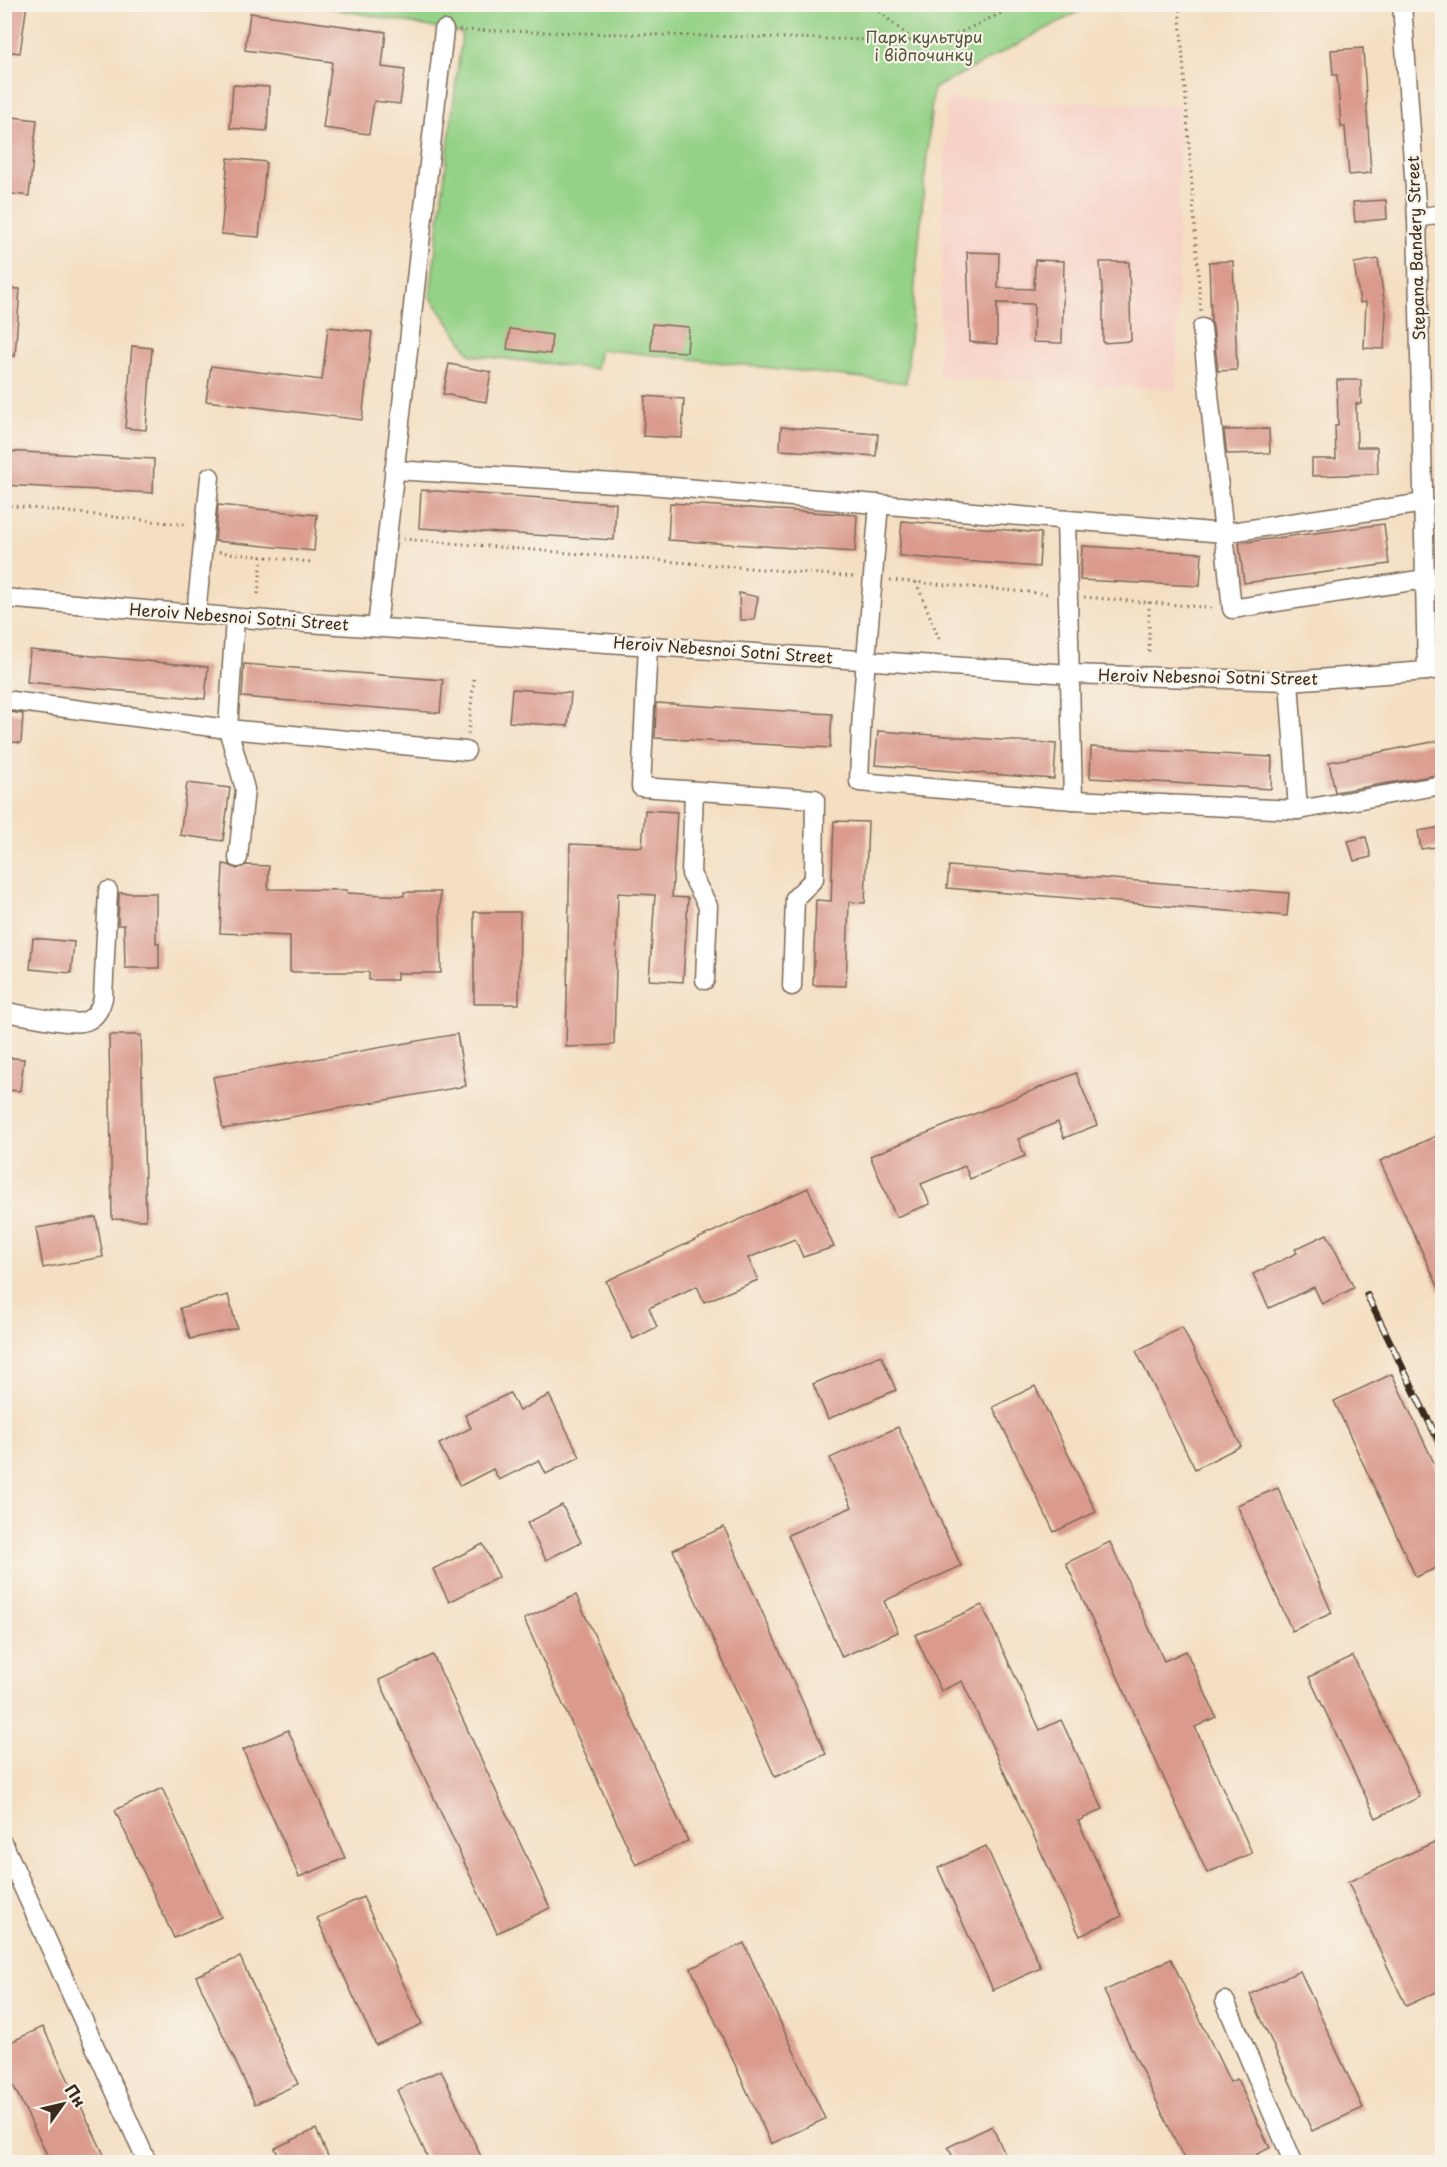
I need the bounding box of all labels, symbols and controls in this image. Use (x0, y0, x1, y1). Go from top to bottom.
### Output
park label: Парк культури і відпочинку (866, 24, 982, 66)
street label: Stepana Bandery Street (1400, 155, 1430, 341)
street label: Heroiv Nebesnoi Sotni Street (129, 596, 350, 636)
street label: Heroiv Nebesnoi Sotni Street (613, 629, 834, 669)
street label: Heroiv Nebesnoi Sotni Street (1098, 662, 1319, 690)
north arrow (33, 2074, 93, 2134)
text: Пн (60, 2079, 93, 2111)

